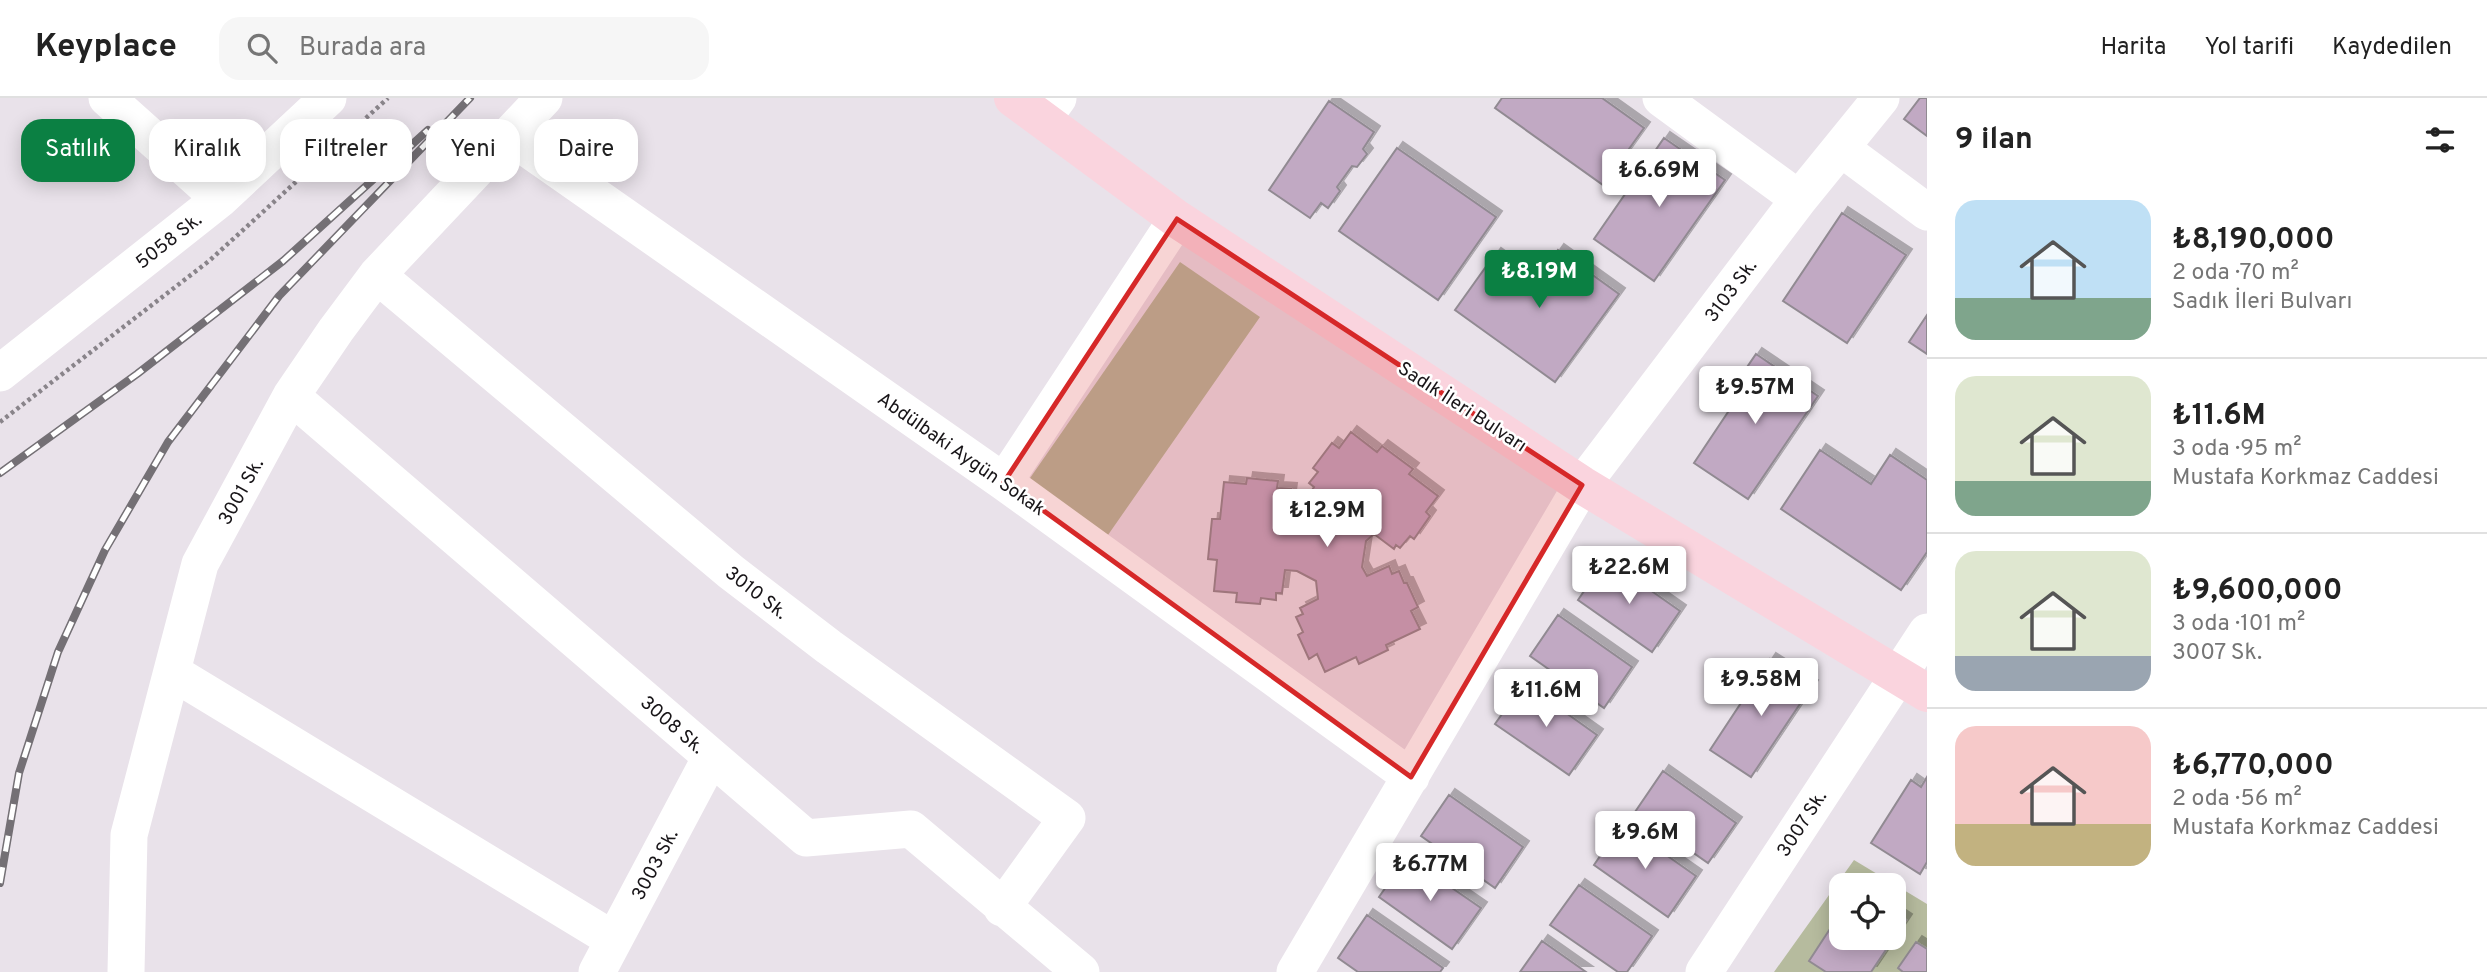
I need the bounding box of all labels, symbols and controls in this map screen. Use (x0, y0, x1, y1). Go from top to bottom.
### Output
search box (219, 17, 709, 80)
text: Keyplace (35, 27, 177, 69)
icon: search (243, 29, 281, 67)
text: Burada ara (299, 32, 426, 65)
text: Harita (2101, 33, 2166, 63)
text: Yol tarifi (2204, 33, 2294, 63)
text: Kaydedilen (2332, 33, 2452, 63)
chip: Satılık (21, 119, 135, 182)
chip: Kiralık (149, 119, 266, 182)
chip: Filtreler (280, 119, 412, 182)
chip: Yeni (426, 119, 520, 182)
chip: Daire (534, 119, 638, 182)
icon: filters (2421, 121, 2459, 159)
text: 9 ilan (1955, 122, 2033, 159)
pin: ₺6.69M (1602, 150, 1716, 209)
text: ₺6.69M (1618, 157, 1700, 186)
street label: 5058 Sk. (131, 208, 207, 275)
text: ₺8,190,000 (2172, 222, 2335, 259)
icon: home (2011, 228, 2095, 312)
pin: ₺8.19M (1482, 250, 1596, 310)
street label: 3103 Sk. (1700, 255, 1763, 327)
text: ₺8.19M (1501, 258, 1577, 287)
text: 2 oda · 70 m² (2172, 259, 2299, 288)
text: Sadık İleri Bulvarı (2172, 288, 2352, 317)
street label: Sadık İleri Bulvarı (1393, 356, 1531, 458)
pin: ₺9.57M (1698, 366, 1812, 426)
text: ₺9.57M (1715, 374, 1795, 403)
street label: Abdülbaki Aygün Sokak (872, 388, 1049, 522)
text: ₺11.6M (2172, 398, 2266, 435)
icon: home (2011, 404, 2095, 488)
text: 3 oda · 95 m² (2172, 435, 2302, 464)
street label: 3001 Sk. (214, 454, 270, 530)
text: Mustafa Korkmaz Caddesi (2172, 464, 2439, 493)
pin: ₺12.9M (1270, 490, 1384, 549)
text: ₺12.9M (1289, 497, 1365, 526)
pin: ₺22.6M (1572, 546, 1686, 606)
text: ₺22.6M (1588, 554, 1670, 583)
street label: 3010 Sk. (720, 562, 792, 626)
text: ₺9,600,000 (2172, 573, 2342, 610)
icon: home (2011, 579, 2095, 663)
text: 3 oda · 101 m² (2172, 610, 2305, 639)
text: 3007 Sk. (2172, 639, 2262, 668)
pin: ₺9.58M (1704, 658, 1818, 718)
text: ₺9.58M (1720, 666, 1802, 695)
pin: ₺11.6M (1489, 670, 1603, 729)
text: ₺11.6M (1510, 677, 1582, 706)
street label: 3008 Sk. (635, 691, 709, 760)
text: ₺6,770,000 (2172, 748, 2334, 785)
icon: home (2011, 754, 2095, 838)
text: 2 oda · 56 m² (2172, 785, 2302, 814)
street label: 3007 Sk. (1772, 786, 1833, 862)
pin: ₺9.6M (1596, 812, 1694, 871)
text: Mustafa Korkmaz Caddesi (2172, 814, 2439, 843)
text: ₺9.6M (1611, 819, 1679, 848)
street label: 3003 Sk. (627, 825, 684, 905)
pin: ₺6.77M (1373, 844, 1487, 903)
text: ₺6.77M (1392, 851, 1468, 880)
map controls (1829, 873, 1906, 950)
button: locate (1829, 873, 1906, 950)

